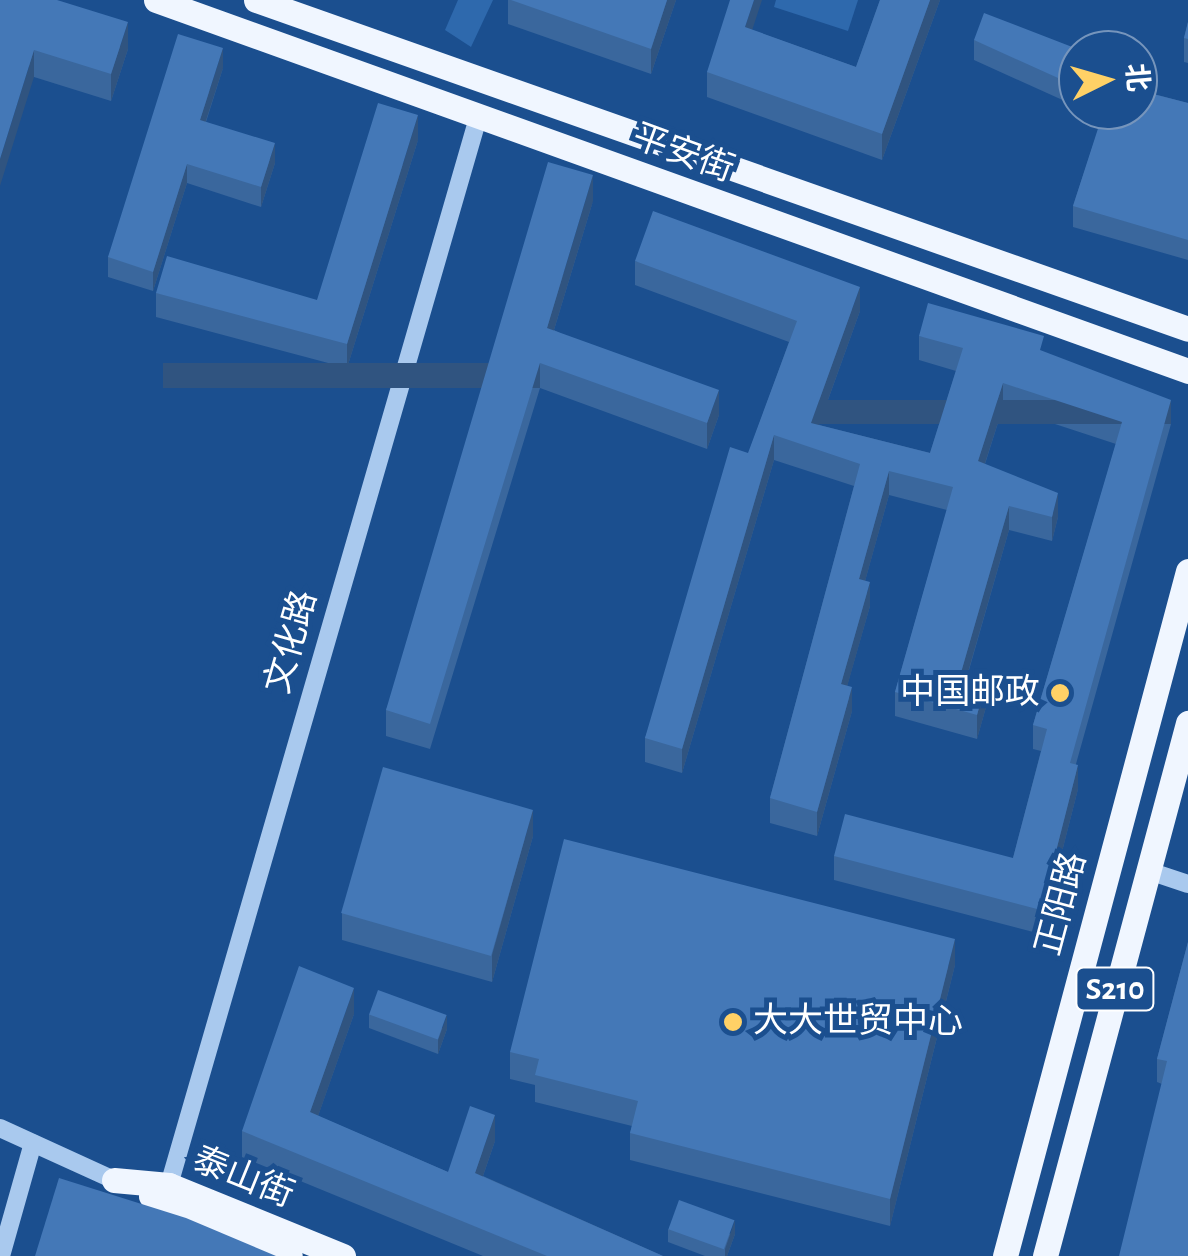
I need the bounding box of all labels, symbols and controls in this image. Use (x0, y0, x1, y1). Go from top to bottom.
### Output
north arrow (1058, 30, 1158, 130)
text: 北 (1121, 62, 1151, 93)
street label: 平安街 (626, 116, 740, 192)
street label: 文化路 (257, 586, 327, 698)
place label: 中国邮政 (900, 672, 1040, 714)
marker: 中国邮政 (1049, 682, 1071, 704)
street label: 正阳路 (1028, 848, 1096, 960)
road number: S210 (1075, 962, 1155, 1016)
place label: 大大世贸中心 (753, 1001, 963, 1043)
marker: 大大世贸中心 (722, 1011, 744, 1033)
street label: 泰山街 (186, 1139, 300, 1217)

